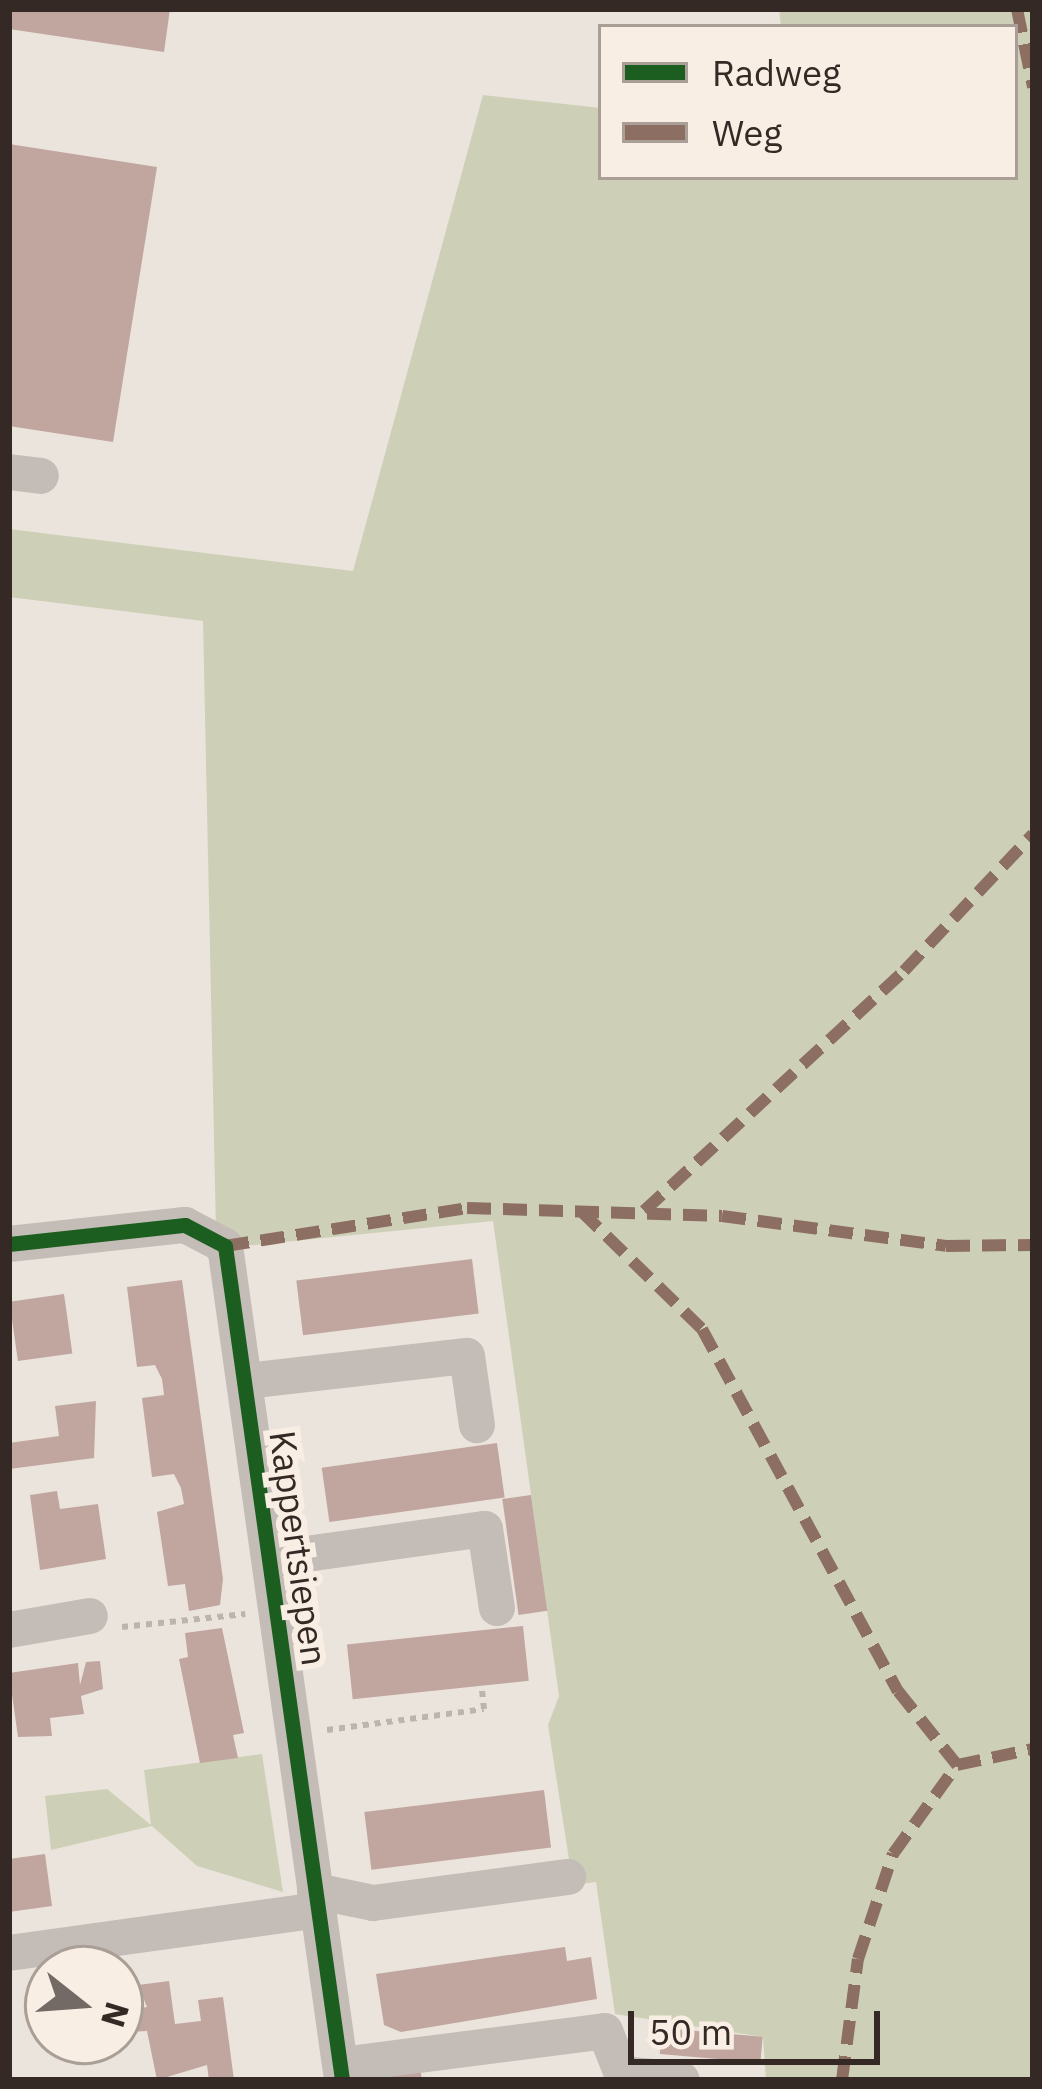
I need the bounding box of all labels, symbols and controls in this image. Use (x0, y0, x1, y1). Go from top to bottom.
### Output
legend (598, 24, 1018, 180)
text: Radweg (712, 49, 841, 96)
text: Weg (712, 109, 782, 156)
street label: Kappertsiepen (261, 1428, 337, 1668)
north arrow (24, 1945, 144, 2065)
scale bar (634, 1987, 886, 2061)
text: N (92, 1997, 140, 2033)
text: 50 m (649, 2008, 732, 2055)

